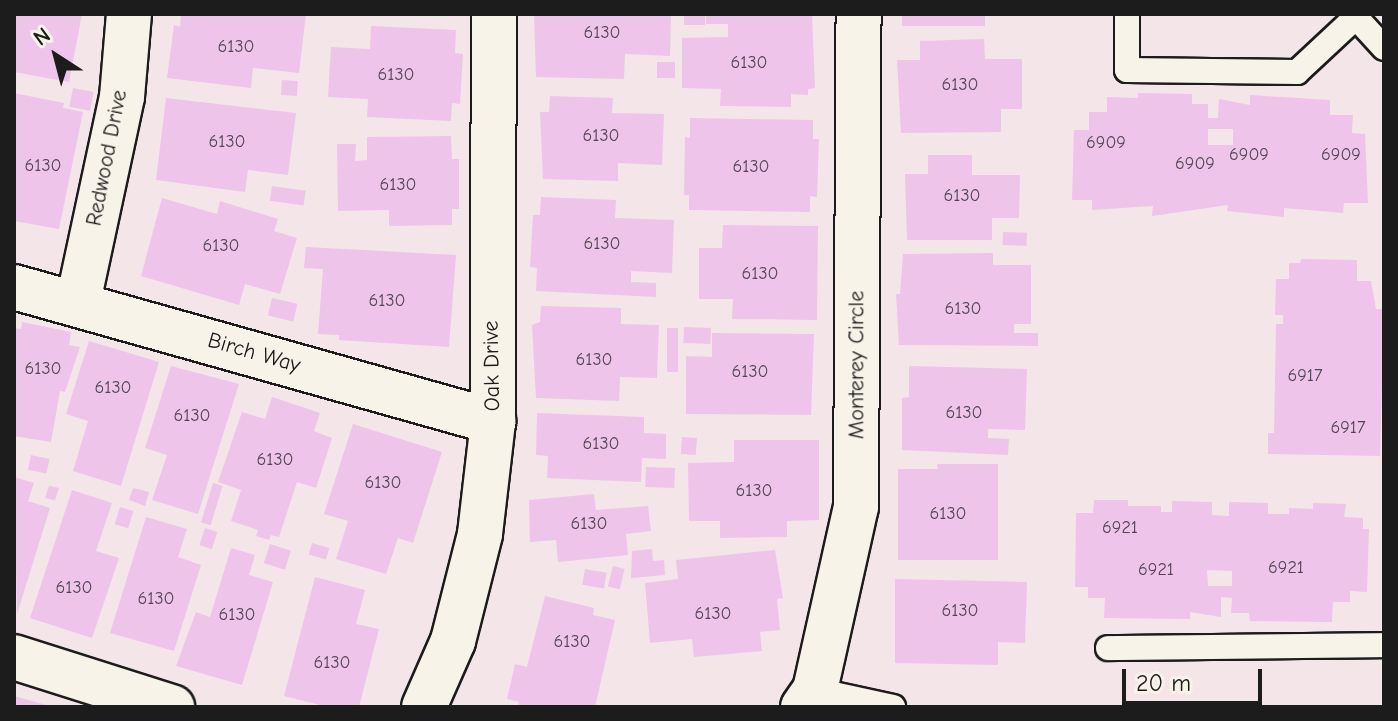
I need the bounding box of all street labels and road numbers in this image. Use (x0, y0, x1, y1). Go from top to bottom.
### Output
street label: Redwood Drive (81, 88, 133, 228)
street label: Monterey Circle (844, 291, 870, 439)
street label: Oak Drive (478, 320, 506, 412)
street label: Birch Way (205, 327, 303, 379)

